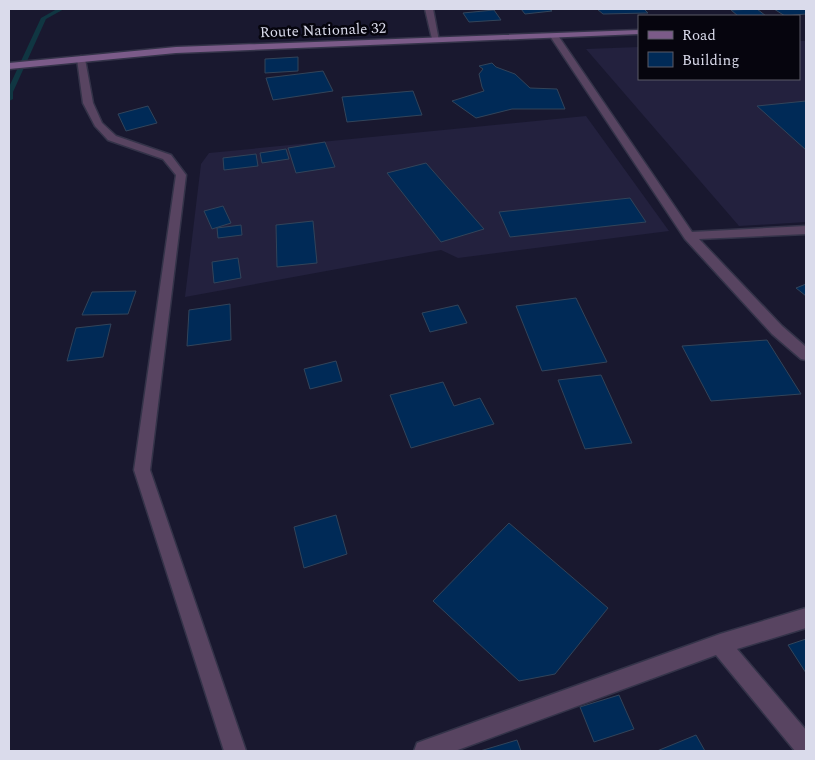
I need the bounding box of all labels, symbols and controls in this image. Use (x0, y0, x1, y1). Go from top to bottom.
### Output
legend (638, 15, 800, 80)
street label: Route Nationale 32 (259, 17, 387, 44)
text: Road (682, 24, 716, 47)
text: Building (682, 49, 739, 72)

